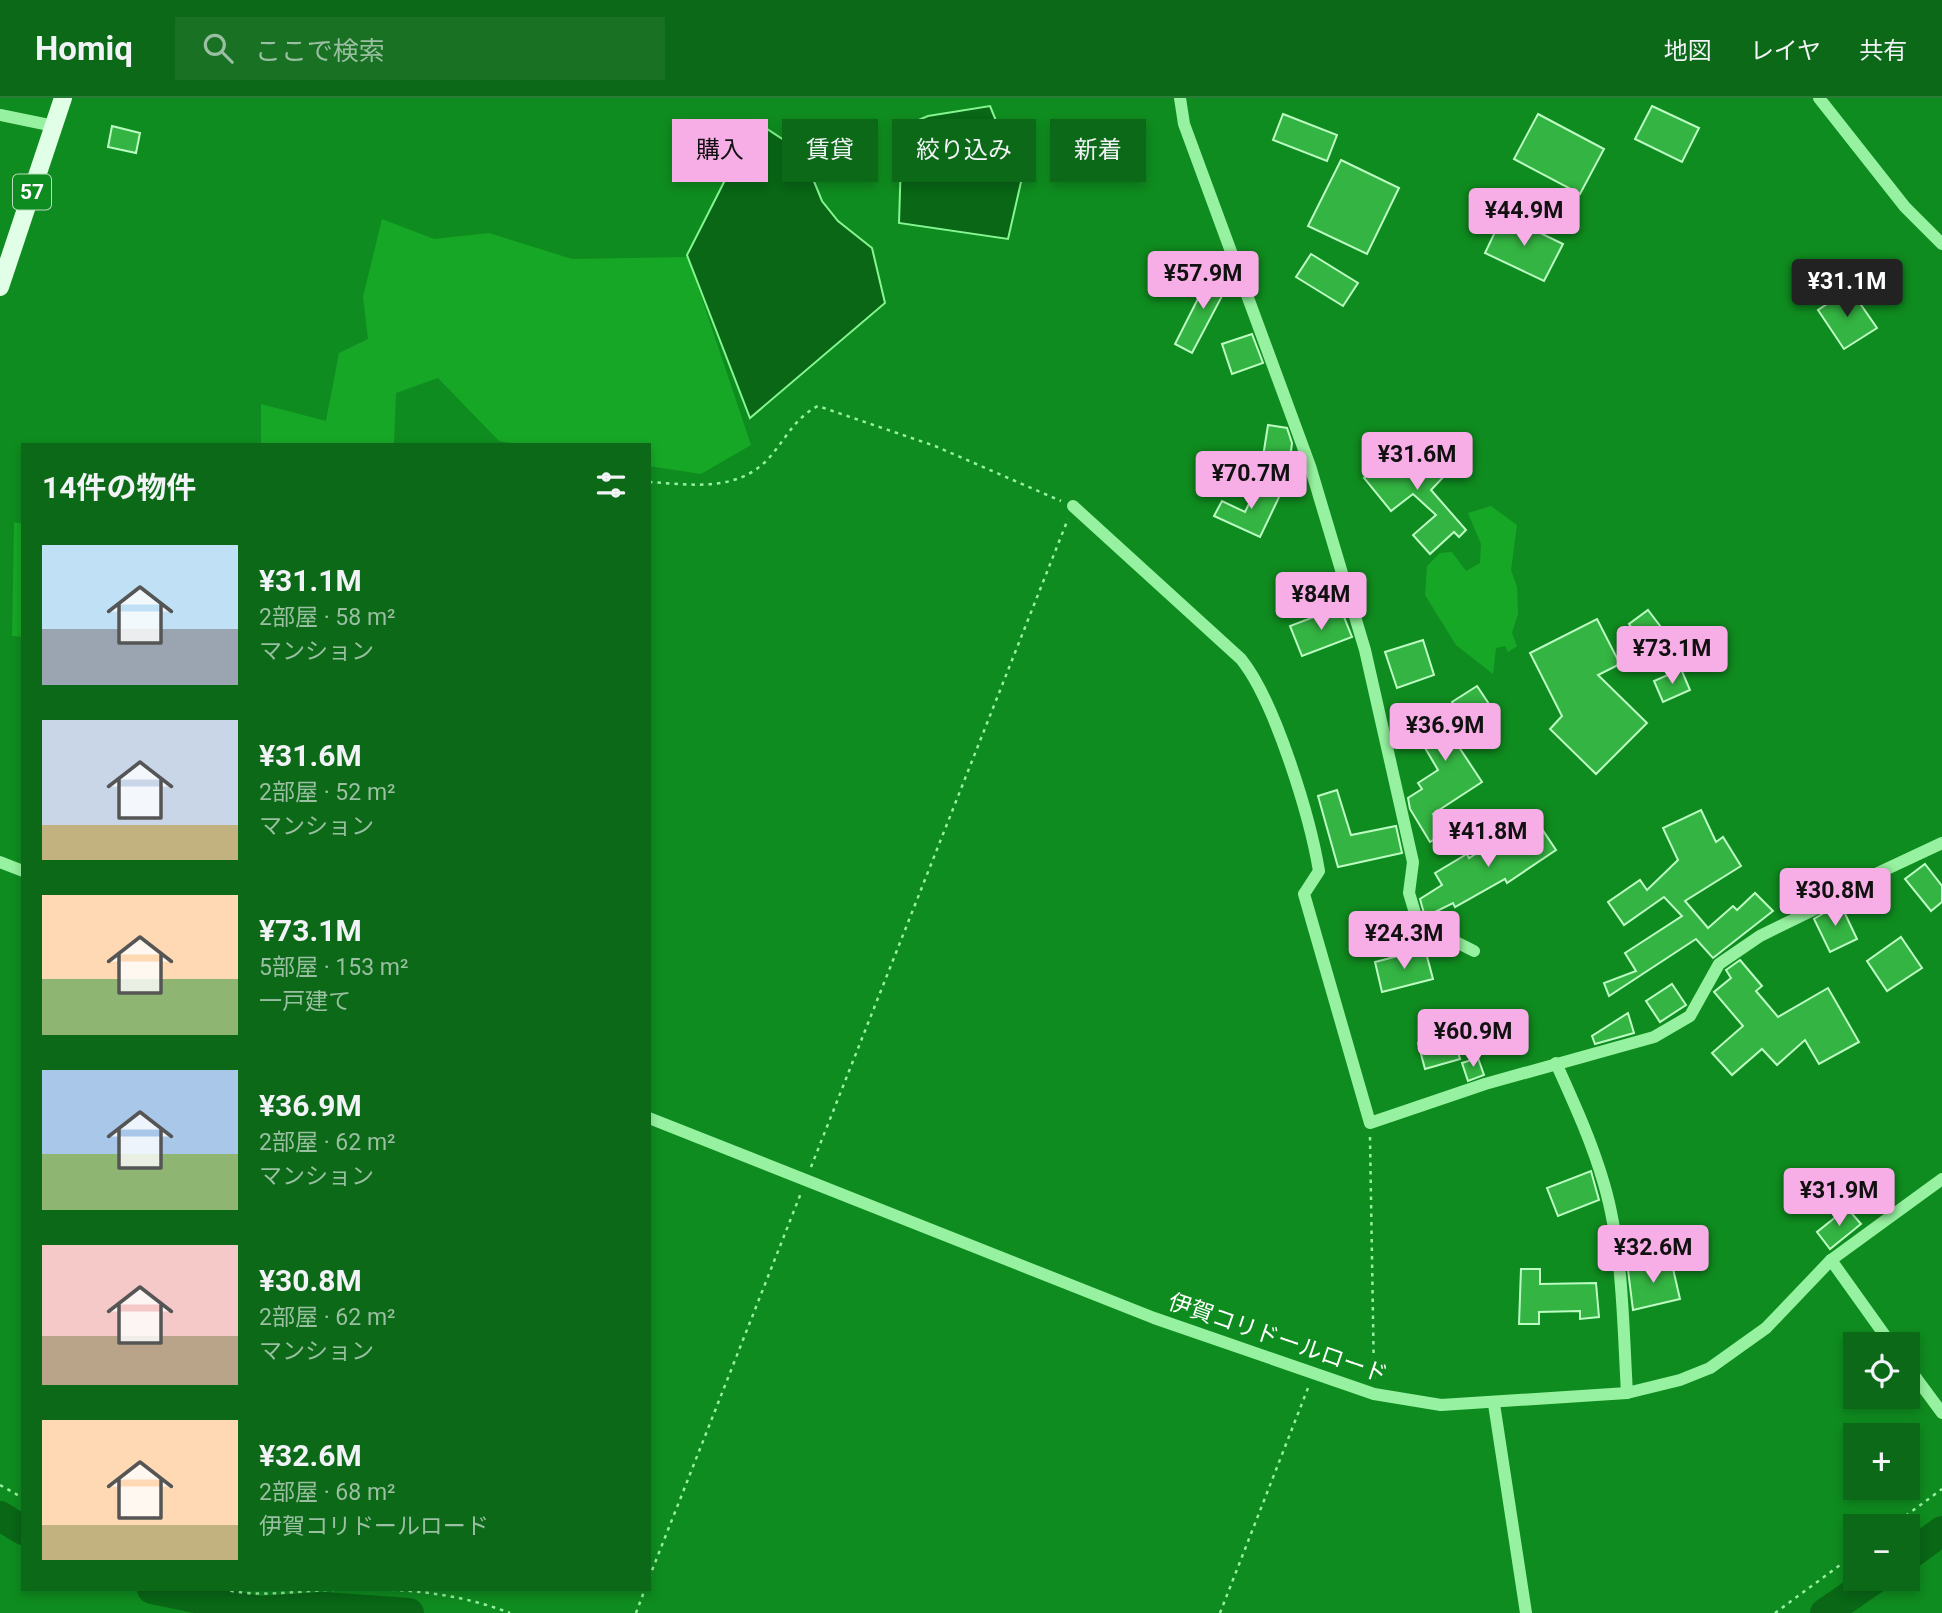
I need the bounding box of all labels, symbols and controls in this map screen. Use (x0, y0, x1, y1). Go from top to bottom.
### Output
search box (175, 17, 665, 80)
text: Homiq (35, 29, 133, 68)
icon: search (199, 29, 237, 67)
text: ここで検索 (255, 36, 385, 66)
text: 地図 (1664, 37, 1712, 65)
text: レイヤ (1750, 37, 1821, 65)
text: 共有 (1859, 37, 1907, 65)
chip: 購入 (672, 119, 768, 182)
chip: 賃貸 (782, 119, 878, 182)
chip: 絞り込み (892, 119, 1036, 182)
chip: 新着 (1050, 119, 1146, 182)
road number: 57 (13, 174, 51, 210)
pin: ¥44.9M (1467, 188, 1581, 248)
text: ¥44.9M (1485, 197, 1563, 224)
pin: ¥57.9M (1146, 252, 1260, 311)
text: ¥57.9M (1164, 260, 1242, 287)
pin: ¥31.1M (1790, 260, 1904, 319)
text: ¥31.1M (1808, 268, 1886, 295)
pin: ¥31.6M (1360, 432, 1474, 492)
text: ¥31.6M (1378, 441, 1456, 468)
pin: ¥70.7M (1194, 452, 1308, 511)
text: ¥70.7M (1212, 460, 1290, 487)
icon: filters (592, 466, 630, 504)
text: 14件の物件 (42, 470, 196, 505)
text: ¥31.1M (259, 563, 362, 598)
icon: home (98, 573, 182, 657)
pin: ¥84M (1280, 573, 1362, 632)
text: ¥84M (1292, 581, 1350, 608)
text: 2部屋 · 58 m² (259, 604, 396, 631)
pin: ¥73.1M (1615, 626, 1729, 686)
text: ¥73.1M (1633, 635, 1711, 662)
text: マンション (259, 638, 374, 665)
pin: ¥36.9M (1388, 704, 1502, 763)
text: ¥36.9M (1406, 712, 1484, 739)
text: ¥31.6M (259, 738, 362, 773)
icon: home (98, 748, 182, 832)
text: 2部屋 · 52 m² (259, 779, 396, 806)
pin: ¥41.8M (1431, 810, 1545, 869)
text: マンション (259, 813, 374, 840)
text: ¥41.8M (1449, 818, 1527, 845)
pin: ¥30.8M (1778, 868, 1892, 928)
text: ¥30.8M (1796, 877, 1874, 904)
pin: ¥24.3M (1347, 912, 1461, 971)
text: ¥73.1M (259, 913, 362, 948)
text: ¥24.3M (1365, 920, 1443, 947)
icon: home (98, 923, 182, 1007)
text: 5部屋 · 153 m² (259, 954, 408, 981)
text: 一戸建て (259, 988, 351, 1015)
pin: ¥60.9M (1416, 1010, 1530, 1069)
text: ¥60.9M (1434, 1018, 1512, 1045)
text: ¥36.9M (259, 1088, 362, 1123)
icon: home (98, 1098, 182, 1182)
text: 2部屋 · 62 m² (259, 1129, 396, 1156)
text: マンション (259, 1163, 374, 1190)
pin: ¥31.9M (1782, 1168, 1896, 1228)
text: ¥31.9M (1800, 1177, 1878, 1204)
pin: ¥32.6M (1596, 1226, 1710, 1285)
text: ¥32.6M (1614, 1234, 1692, 1261)
text: ¥30.8M (259, 1263, 362, 1298)
icon: home (98, 1273, 182, 1357)
street label: 伊賀コリドールロード (1165, 1288, 1391, 1389)
text: 2部屋 · 62 m² (259, 1304, 396, 1331)
map controls (1843, 1332, 1920, 1591)
button: locate (1843, 1332, 1920, 1409)
text: マンション (259, 1338, 374, 1365)
button: + (1843, 1423, 1920, 1500)
text: ¥32.6M (259, 1438, 362, 1473)
icon: home (98, 1448, 182, 1532)
text: 2部屋 · 68 m² (259, 1479, 396, 1506)
text: 伊賀コリドールロード (259, 1513, 489, 1540)
button: − (1843, 1514, 1920, 1591)

